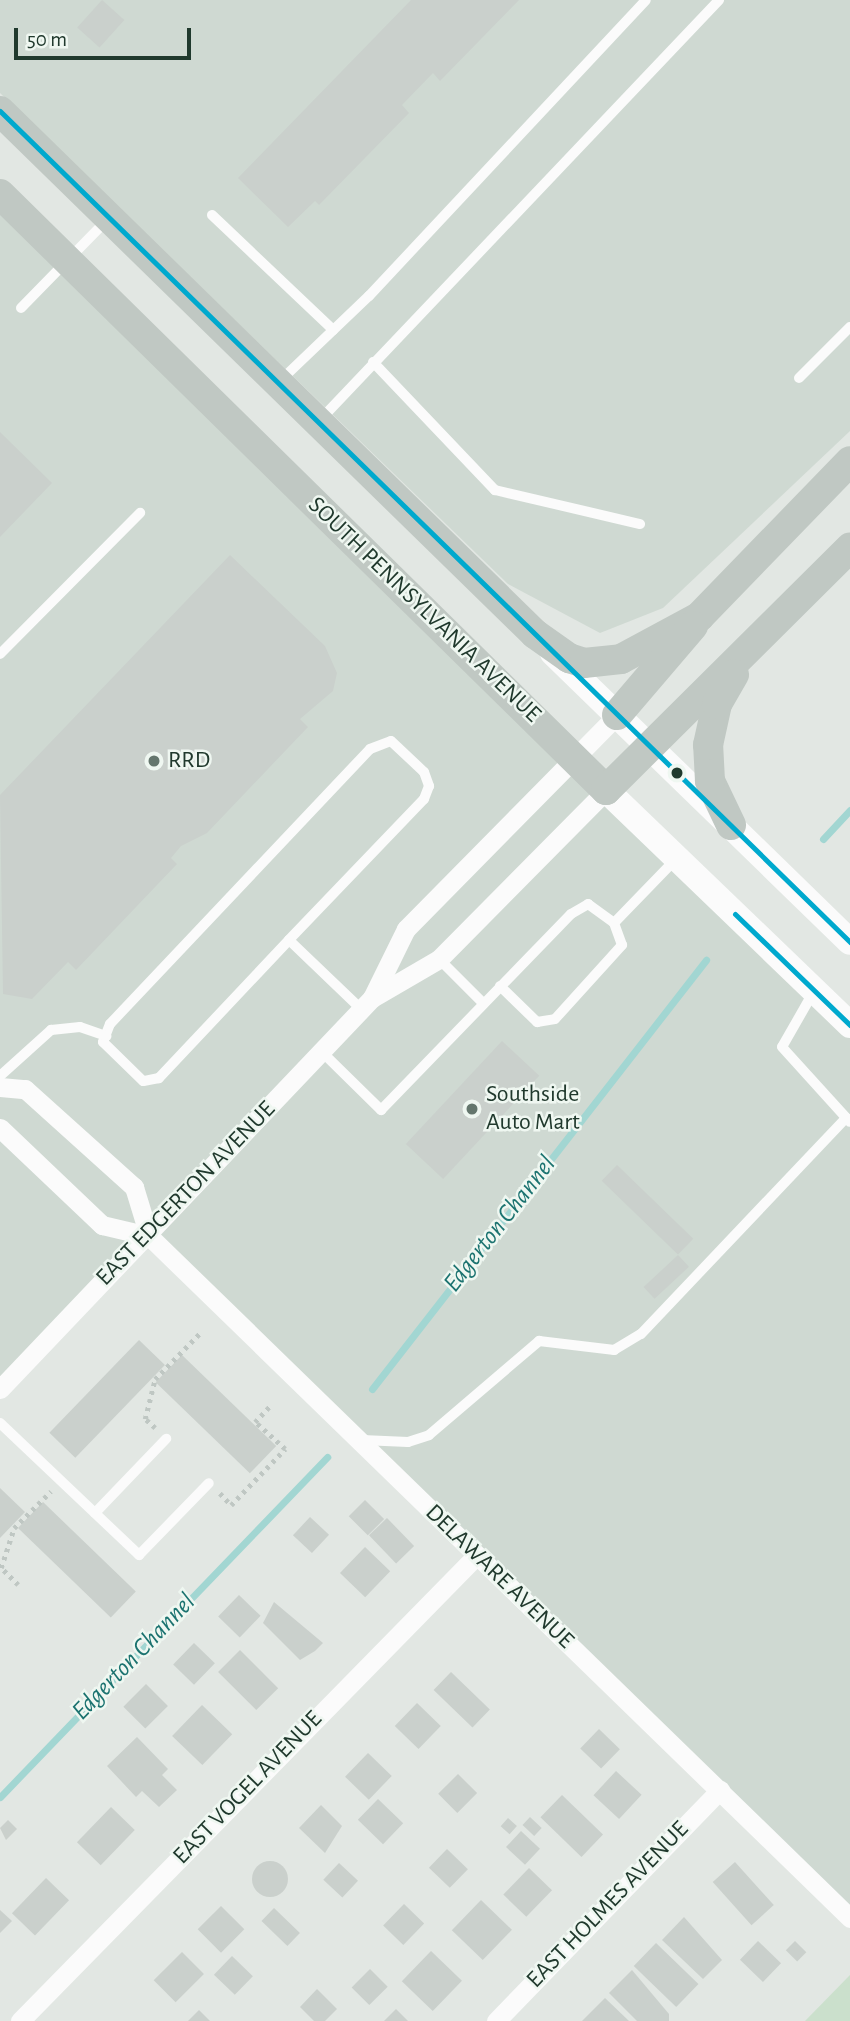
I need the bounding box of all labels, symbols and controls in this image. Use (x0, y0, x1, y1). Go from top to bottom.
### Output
scale bar (18, 14, 194, 58)
text: 50 m (27, 29, 67, 50)
street label: SOUTH PENNSYLVANIA AVENUE (302, 491, 546, 729)
place label: RRD (168, 747, 210, 775)
marker: RRD (146, 753, 162, 769)
unlabelled marker (670, 766, 684, 780)
place label: Southside Auto Mart (486, 1081, 580, 1137)
street label: EAST EDGERTON AVENUE (90, 1096, 282, 1292)
marker: Southside Auto Mart (464, 1101, 480, 1117)
water label: Edgerton Channel (437, 1150, 563, 1298)
street label: DELAWARE AVENUE (419, 1499, 579, 1655)
water label: Edgerton Channel (66, 1587, 202, 1727)
street label: EAST VOGEL AVENUE (168, 1705, 328, 1871)
street label: EAST HOLMES AVENUE (521, 1816, 695, 1994)

